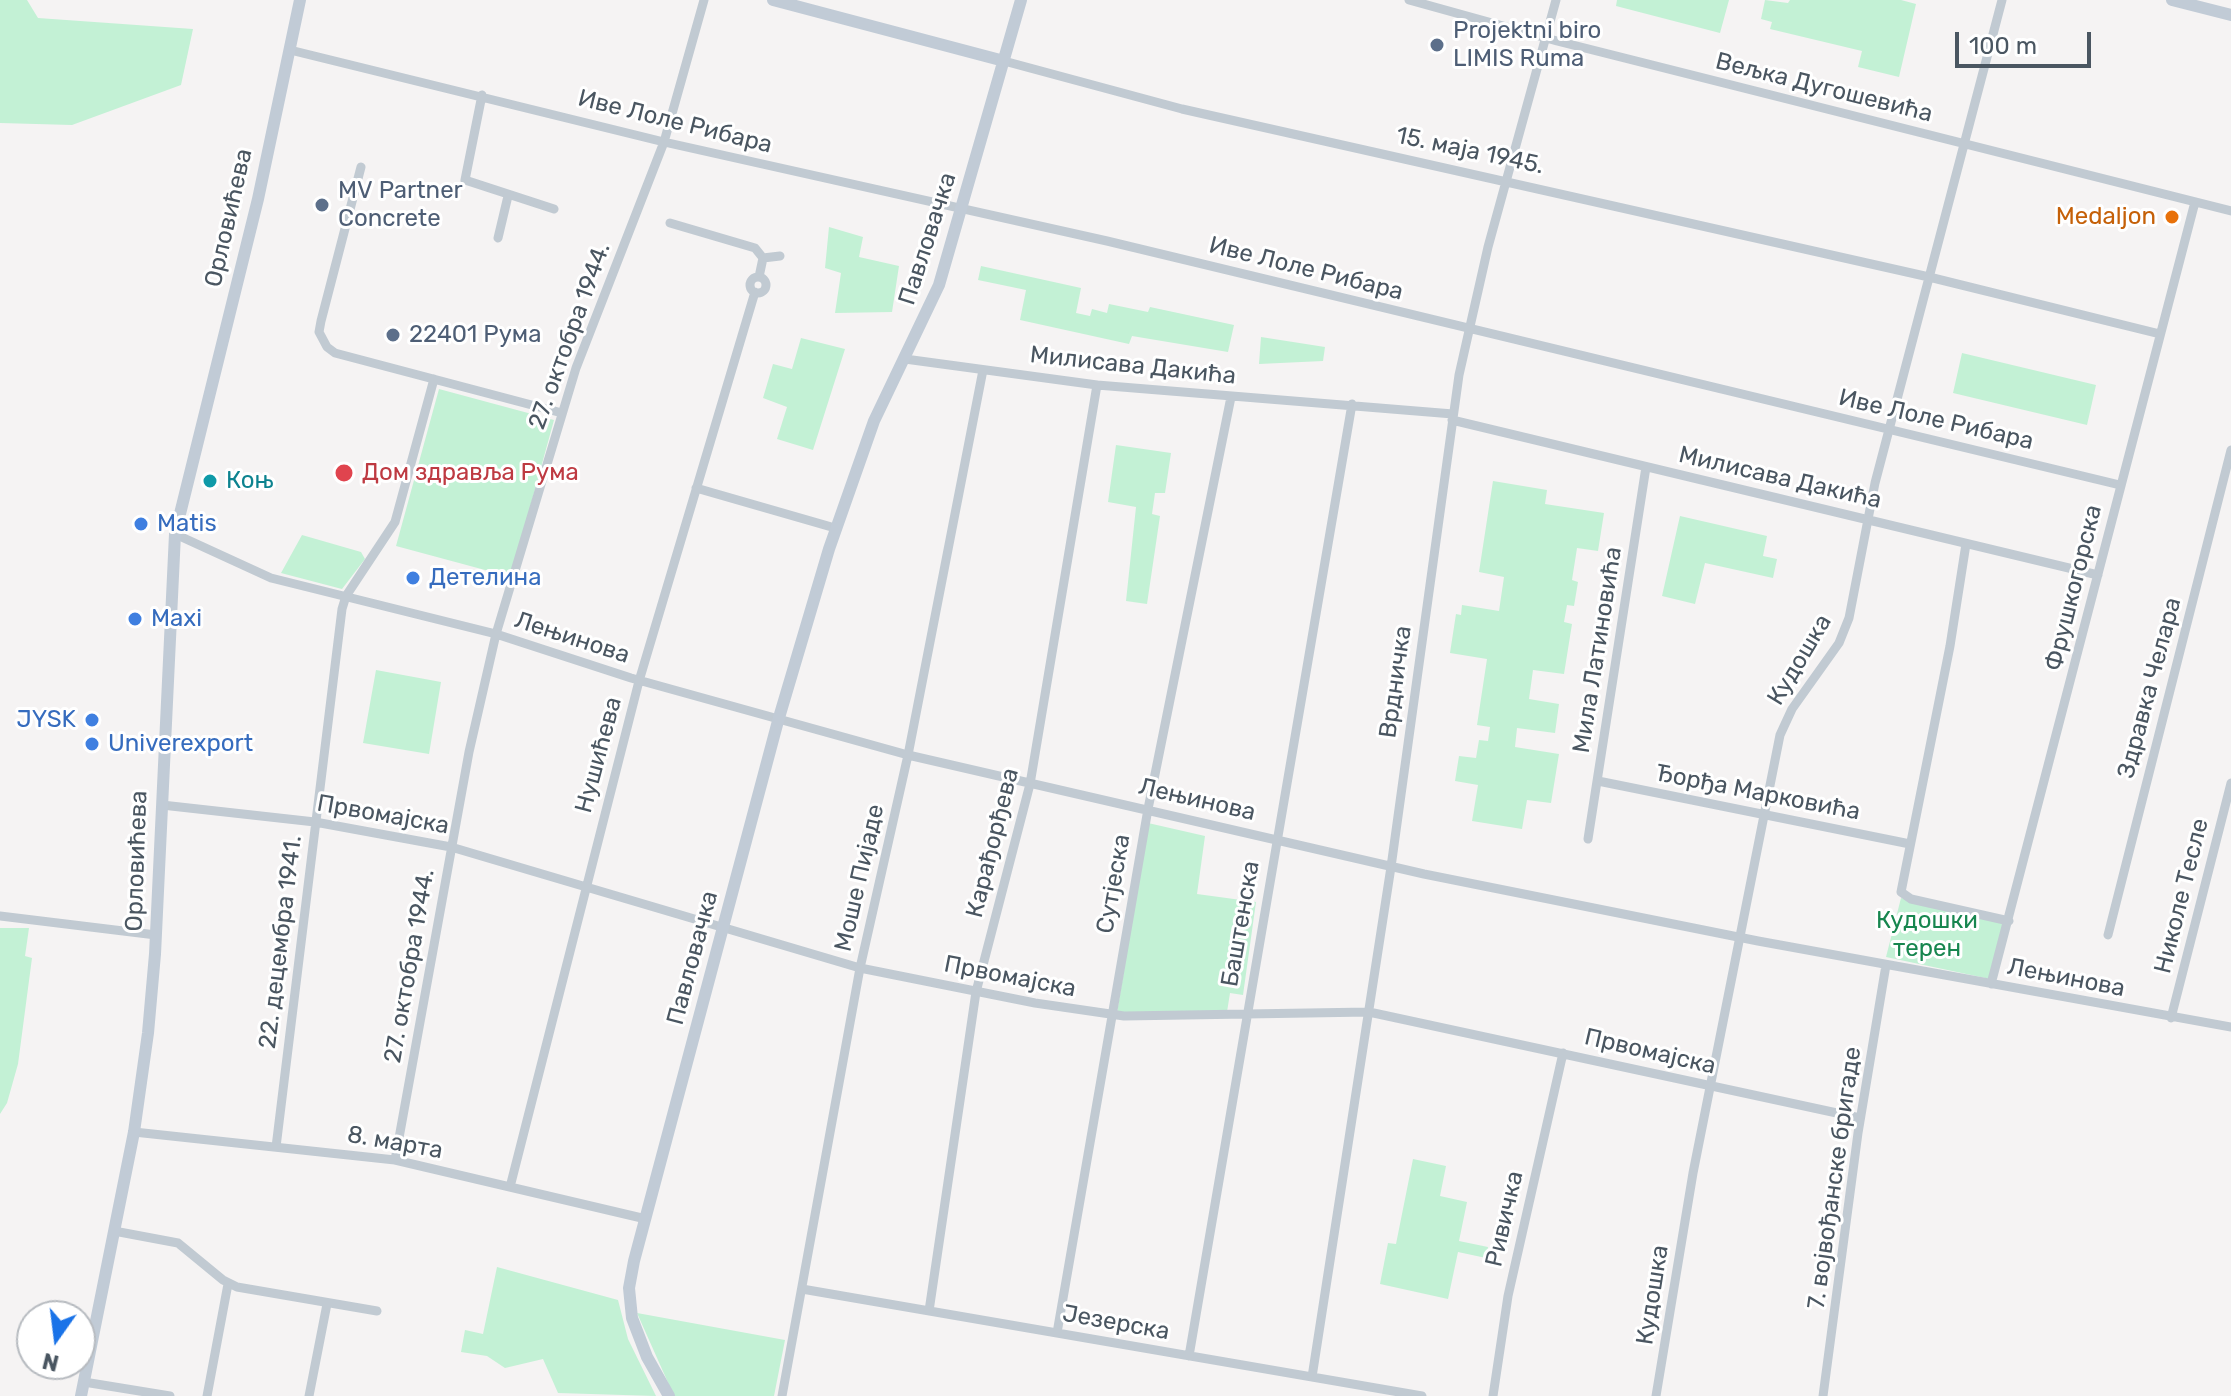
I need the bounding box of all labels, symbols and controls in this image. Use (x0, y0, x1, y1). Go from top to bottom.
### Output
scale bar (1959, 16, 2095, 66)
place label: Projektni biro LIMIS Ruma (1453, 17, 1601, 73)
text: 100 m (1969, 32, 2037, 60)
marker: Projektni biro LIMIS Ruma (1428, 36, 1446, 54)
street label: Вељка Дугошевића (1713, 47, 1935, 129)
street label: Иве Лоле Рибара (575, 84, 775, 160)
street label: 15. маја 1945. (1394, 121, 1546, 181)
street label: Орловићева (199, 146, 259, 290)
street label: Павловачка (893, 169, 963, 309)
place label: MV Partner Concrete (338, 177, 463, 233)
marker: MV Partner Concrete (313, 196, 331, 214)
place label: Medaljon (2056, 203, 2156, 231)
marker: Medaljon (2163, 208, 2181, 226)
street label: Иве Лоле Рибара (1206, 231, 1406, 307)
street label: 27. октобра 1944. (523, 239, 617, 433)
place label: 22401 Рума (409, 321, 541, 349)
marker: 22401 Рума (384, 326, 402, 344)
street label: Милисава Дакића (1029, 341, 1237, 391)
street label: Иве Лоле Рибара (1836, 384, 2036, 456)
street label: Милисава Дакића (1676, 441, 1884, 515)
place label: Дом здравља Рума (362, 459, 579, 487)
marker: Дом здравља Рума (333, 462, 355, 484)
place label: Коњ (226, 467, 273, 495)
marker: Коњ (201, 472, 219, 490)
street label: Фрушкогорска (2039, 502, 2109, 674)
place label: Matis (157, 510, 217, 538)
marker: Matis (132, 515, 150, 533)
street label: Мила Латиновића (1567, 545, 1629, 755)
place label: Детелина (429, 564, 541, 592)
marker: Детелина (404, 569, 422, 587)
street label: Здравка Челара (2112, 594, 2188, 782)
place label: Maxi (151, 605, 202, 633)
street label: Лењинова (511, 606, 633, 670)
marker: Maxi (126, 610, 144, 628)
street label: Кудошка (1762, 610, 1838, 710)
street label: Врдничка (1374, 624, 1418, 740)
street label: Нушићева (570, 694, 628, 816)
place label: JYSK (16, 706, 76, 734)
marker: JYSK (83, 711, 101, 729)
place label: Univerexport (108, 730, 253, 758)
marker: Univerexport (83, 735, 101, 753)
street label: Ђорђа Марковића (1653, 759, 1863, 827)
street label: Карађорђева (961, 765, 1025, 921)
street label: Лењинова (1136, 773, 1258, 827)
street label: Првомајска (315, 789, 451, 841)
street label: Орловићева (120, 790, 154, 932)
street label: Моше Пијаде (829, 802, 891, 954)
street label: Николе Тесле (2149, 815, 2215, 977)
street label: Сутјеска (1091, 832, 1137, 936)
street label: 22. децембра 1941. (254, 834, 308, 1050)
street label: Баштенска (1216, 859, 1266, 989)
street label: 27. октобра 1944. (379, 867, 441, 1065)
street label: Павловачка (661, 888, 725, 1028)
park label: Кудошки терен (1876, 907, 1978, 963)
street label: Првомајска (942, 950, 1078, 1004)
street label: Лењинова (2005, 953, 2127, 1003)
street label: Првомајска (1582, 1023, 1718, 1081)
street label: 7. војвођанске бригаде (1802, 1045, 1868, 1311)
street label: 8. марта (345, 1120, 445, 1166)
street label: Ривичка (1480, 1168, 1530, 1270)
street label: Кудошка (1631, 1243, 1675, 1347)
street label: Језерска (1060, 1299, 1172, 1347)
north arrow (16, 1300, 96, 1380)
text: N (40, 1347, 62, 1377)

